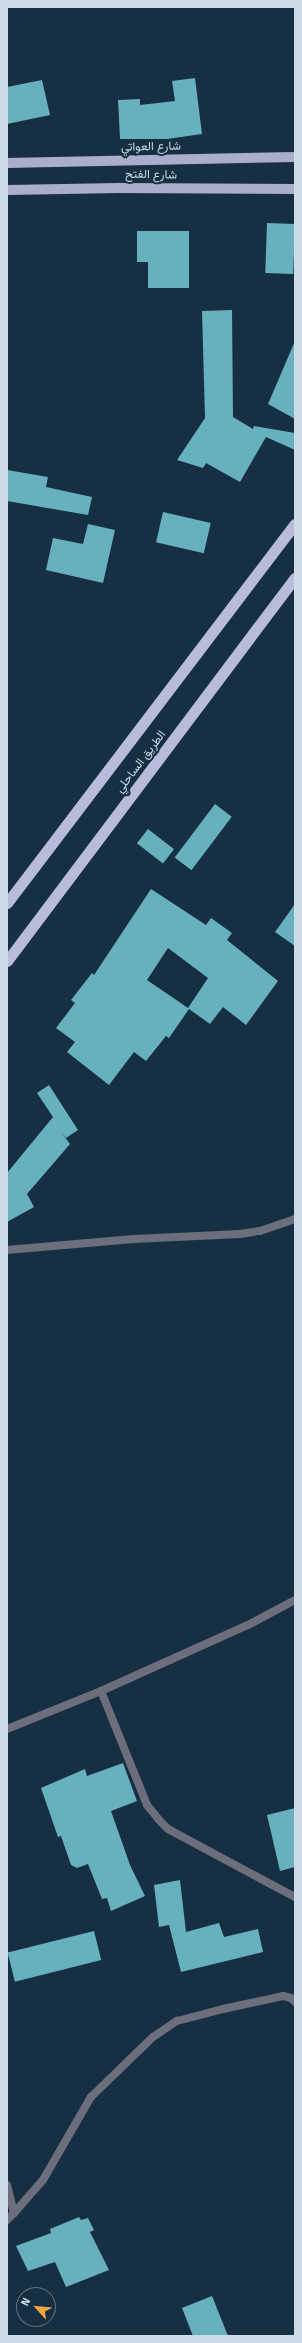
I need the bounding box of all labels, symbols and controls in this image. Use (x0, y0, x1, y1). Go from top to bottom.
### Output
street label: شارع العواتي (121, 139, 181, 155)
street label: شارع الفتح (125, 167, 177, 183)
street label: الطريق الساحلي (113, 728, 169, 796)
north arrow (16, 2287, 56, 2327)
text: N (18, 2296, 33, 2308)

